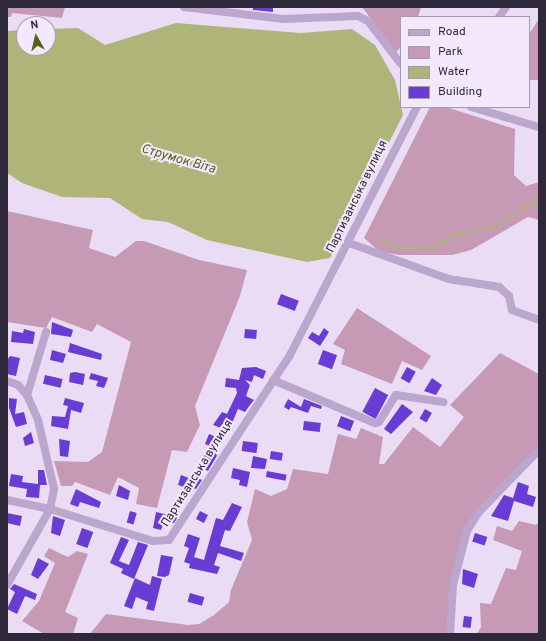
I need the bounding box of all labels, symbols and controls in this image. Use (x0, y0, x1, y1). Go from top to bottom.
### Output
north arrow (16, 16, 56, 56)
legend (400, 16, 530, 108)
text: N (30, 18, 39, 33)
text: Road (438, 24, 466, 40)
text: Park (438, 44, 463, 60)
text: Water (438, 64, 470, 80)
text: Building (438, 84, 482, 100)
street label: Партизанська вулиця (324, 138, 392, 256)
water label: Струмок Віта (139, 142, 217, 178)
street label: Партизанська вулиця (159, 418, 237, 530)

